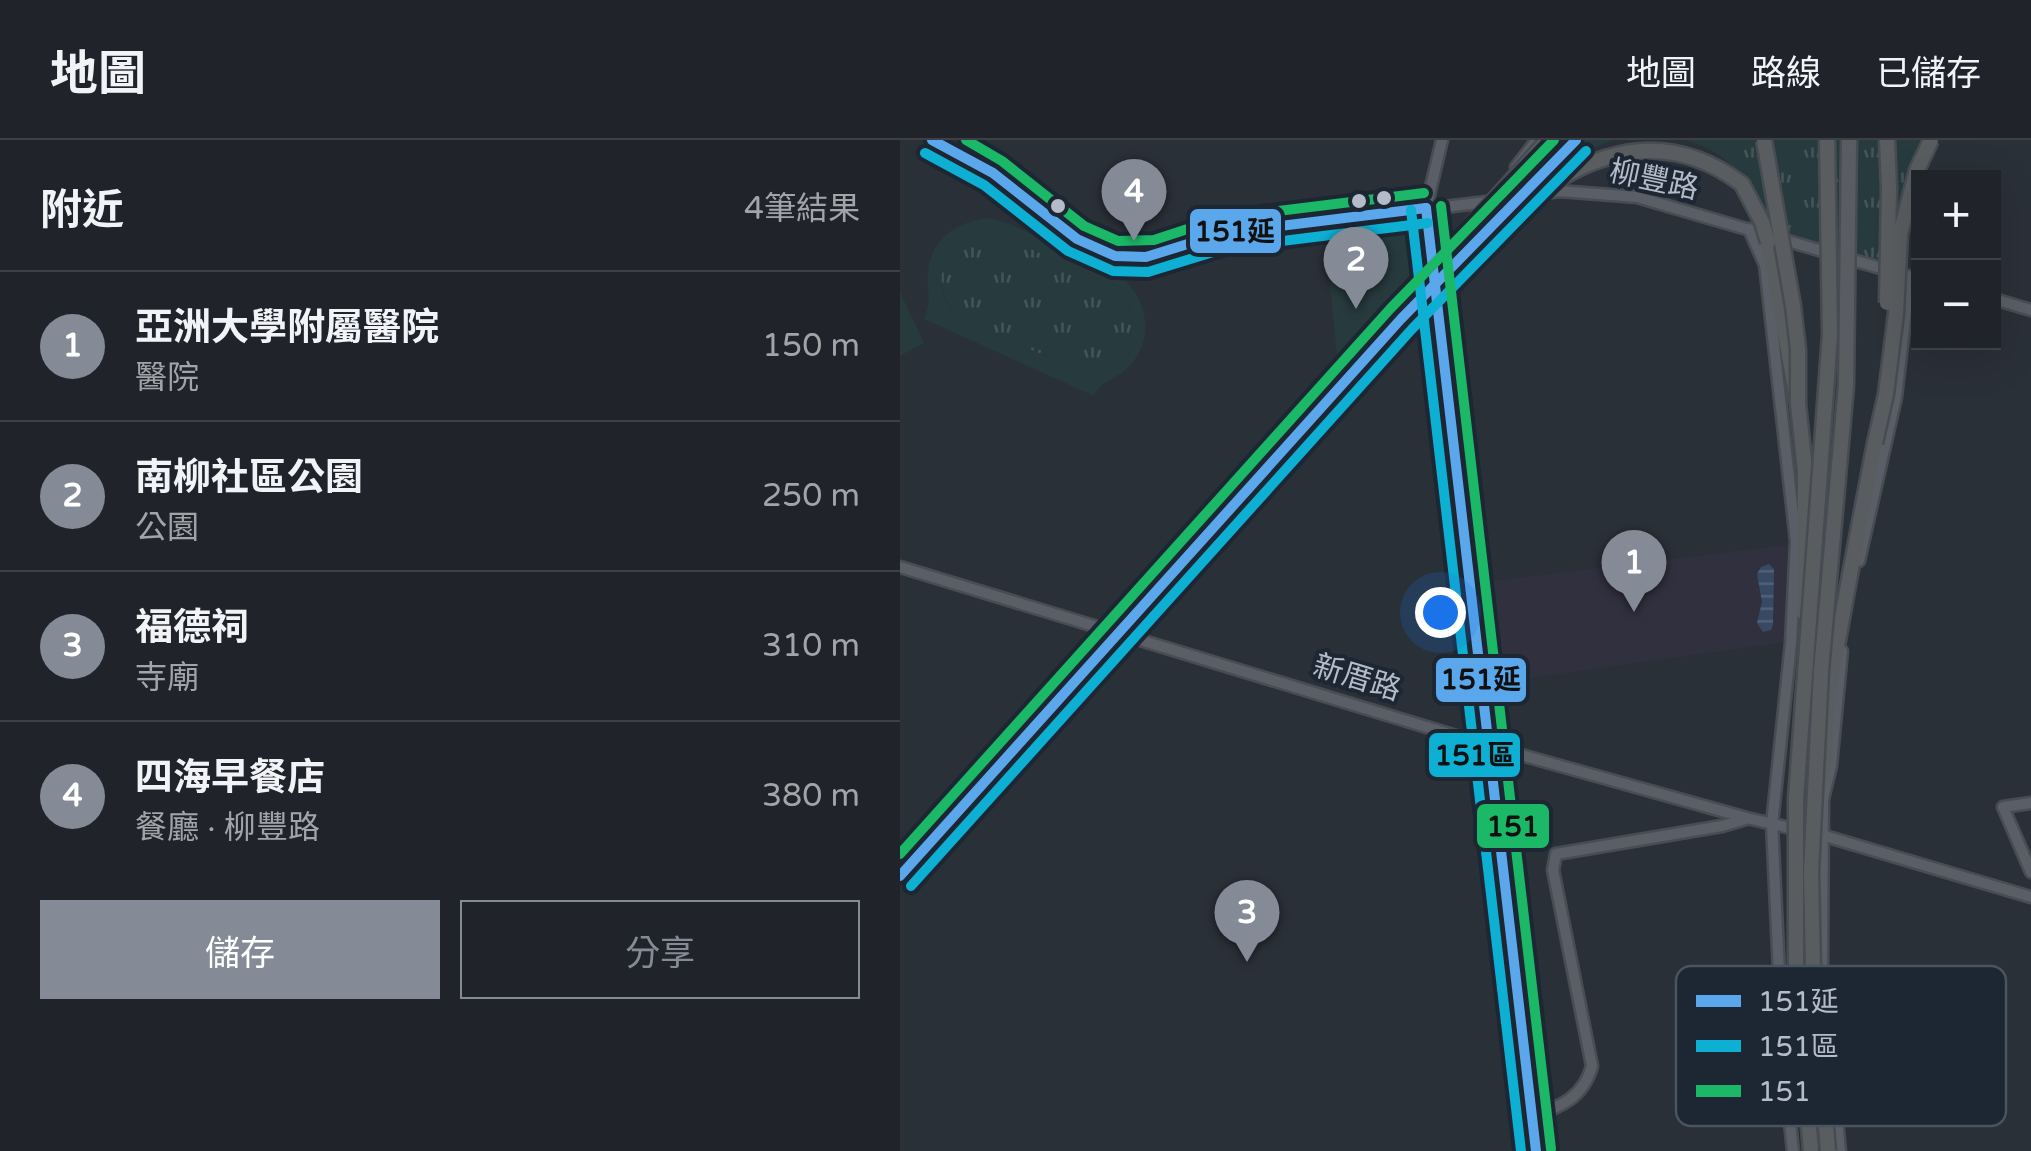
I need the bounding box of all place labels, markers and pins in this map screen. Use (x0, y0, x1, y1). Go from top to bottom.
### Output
pin: 4 (1102, 158, 1166, 241)
unlabelled marker (1374, 188, 1394, 208)
unlabelled marker (1349, 191, 1369, 211)
unlabelled marker (1048, 196, 1068, 216)
pin: 2 (1324, 226, 1388, 309)
pin: 1 (1602, 530, 1666, 612)
pin: 3 (1214, 880, 1280, 962)

